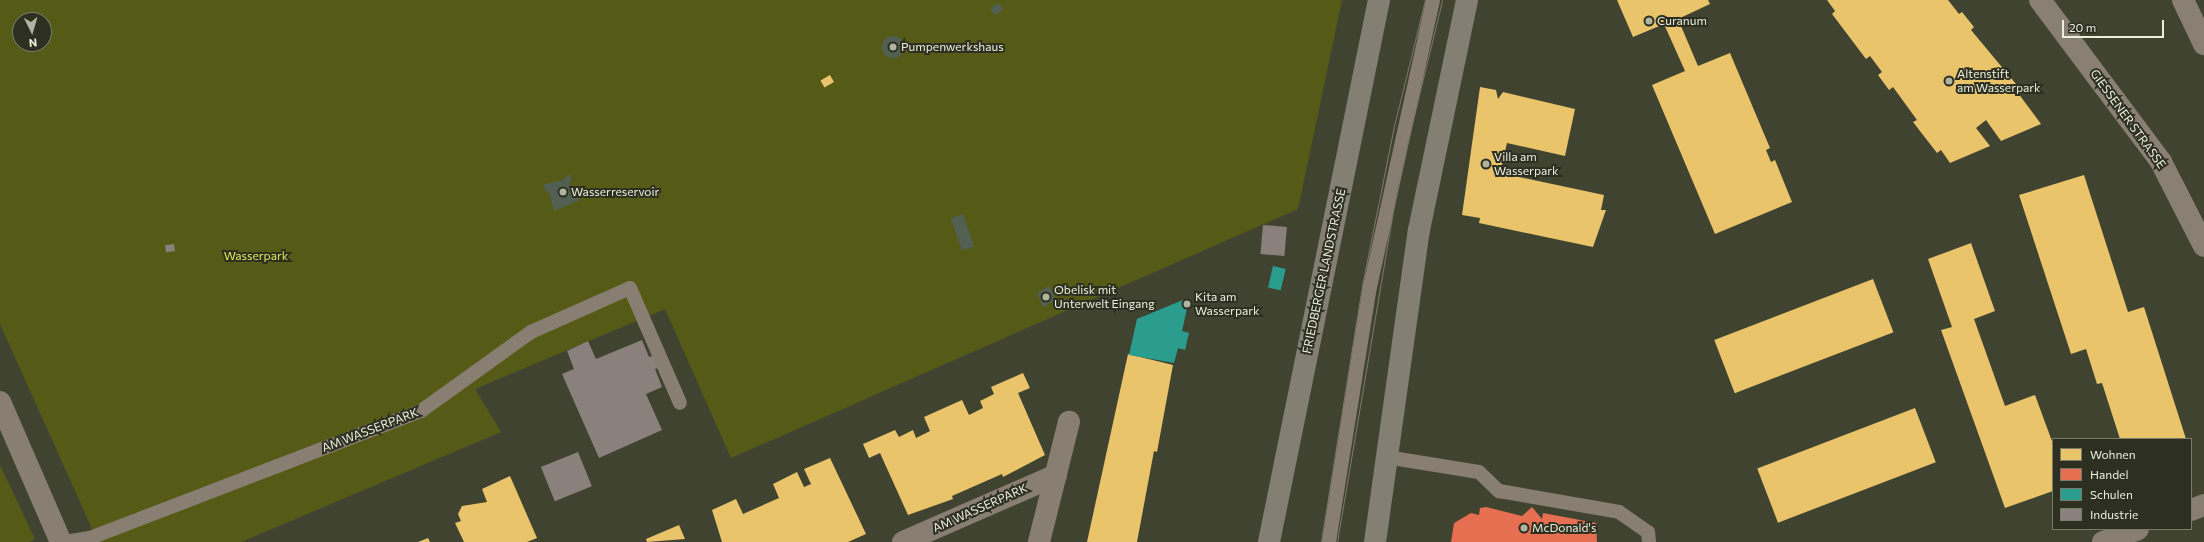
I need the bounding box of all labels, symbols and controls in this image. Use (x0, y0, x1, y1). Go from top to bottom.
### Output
north arrow (12, 12, 52, 52)
scale bar (2064, 12, 2166, 38)
place label: Curanum (1657, 14, 1707, 28)
marker: Curanum (1644, 16, 1654, 26)
text: 20 m (2069, 20, 2096, 34)
text: N (28, 37, 38, 50)
place label: Pumpenwerkshaus (901, 40, 1004, 54)
marker: Pumpenwerkshaus (888, 42, 898, 52)
place label: Altenstift am Wasserpark (1957, 67, 2041, 95)
street label: GIESSENER STRASSE (2087, 67, 2169, 171)
marker: Altenstift am Wasserpark (1944, 76, 1954, 86)
place label: Villa am Wasserpark (1494, 150, 1559, 178)
marker: Villa am Wasserpark (1481, 159, 1491, 169)
place label: Wasserreservoir (571, 185, 659, 199)
marker: Wasserreservoir (558, 187, 568, 197)
street label: FRIEDBERGER LANDSTRASSE (1299, 187, 1349, 355)
park label: Wasserpark (224, 249, 288, 263)
place label: Obelisk mit Unterwelt Eingang (1054, 283, 1155, 311)
place label: Kita am Wasserpark (1195, 290, 1260, 318)
marker: Obelisk mit Unterwelt Eingang (1041, 292, 1051, 302)
marker: Kita am Wasserpark (1182, 299, 1192, 309)
street label: AM WASSERPARK (320, 405, 420, 455)
legend (2052, 438, 2192, 530)
text: Wohnen (2090, 447, 2136, 461)
text: Handel (2090, 467, 2128, 481)
street label: AM WASSERPARK (930, 481, 1030, 535)
text: Schulen (2090, 487, 2133, 501)
text: Industrie (2090, 507, 2138, 521)
place label: McDonald's (1532, 521, 1596, 535)
marker: McDonald's (1519, 523, 1529, 533)

